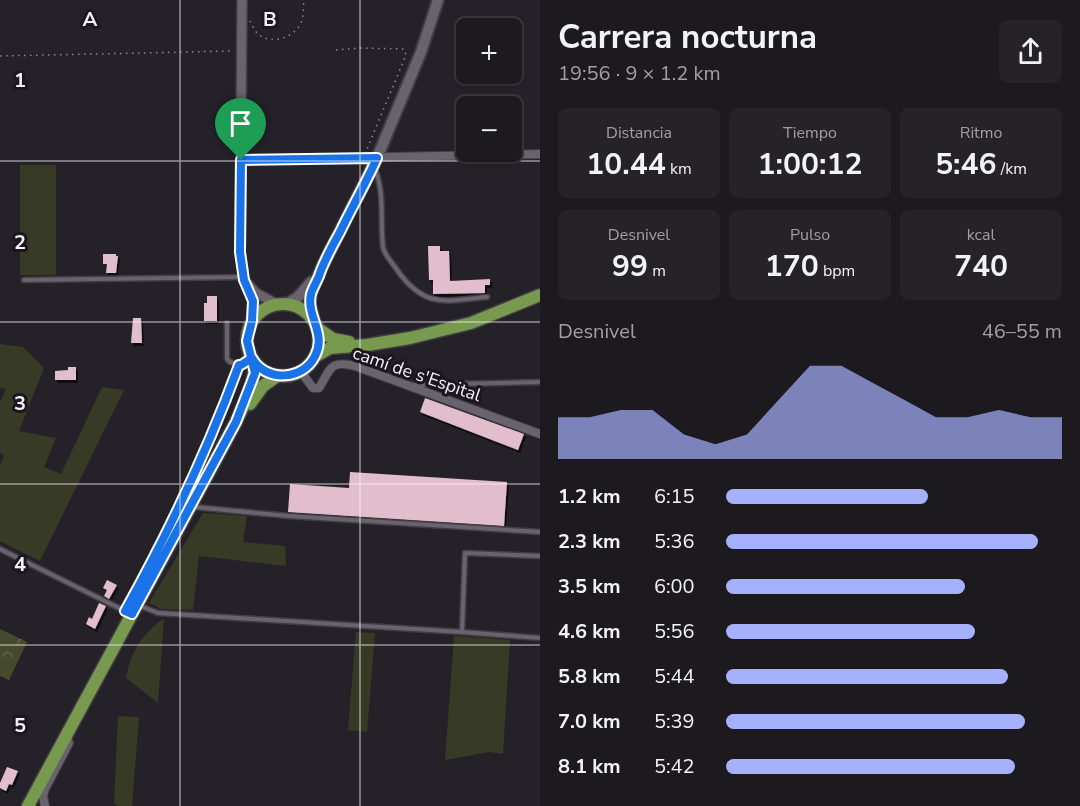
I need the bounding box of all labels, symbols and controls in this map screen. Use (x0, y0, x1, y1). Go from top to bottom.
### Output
text: A (83, 6, 98, 33)
text: B (263, 6, 277, 33)
text: Carrera nocturna (558, 15, 817, 60)
map controls (456, 18, 522, 162)
button: + (456, 18, 522, 84)
button: share (999, 20, 1062, 83)
text: 19:56 · 9 × 1.2 km (558, 60, 721, 87)
text: 1 (14, 67, 26, 94)
button: − (456, 96, 522, 162)
pin (215, 98, 266, 160)
icon: arrive (224, 107, 257, 140)
text: Distancia (606, 122, 672, 144)
text: Tiempo (783, 122, 837, 144)
text: Ritmo (960, 122, 1002, 144)
text: 10.44 (586, 144, 666, 185)
text: 1:00:12 (758, 144, 862, 185)
text: 5:46 (935, 144, 997, 185)
text: km (666, 158, 692, 180)
text: /km (997, 158, 1027, 180)
text: Desnivel (608, 224, 670, 246)
text: Pulso (790, 224, 830, 246)
text: kcal (967, 224, 995, 246)
text: 2 (14, 229, 26, 256)
text: 99 (612, 246, 648, 287)
text: 170 (765, 246, 819, 287)
text: 740 (954, 246, 1008, 287)
text: m (648, 260, 666, 282)
text: bpm (819, 260, 855, 282)
text: Desnivel (558, 318, 636, 345)
text: 46–55 m (982, 318, 1062, 345)
street label: camí de s'Espital (350, 341, 485, 407)
text: 3 (14, 390, 26, 417)
text: 1.2 km (558, 483, 621, 510)
text: 6:15 (654, 483, 695, 510)
text: 2.3 km (558, 528, 621, 555)
text: 5:36 (654, 528, 695, 555)
text: 4 (14, 551, 26, 578)
text: 3.5 km (558, 573, 621, 600)
text: 6:00 (654, 573, 695, 600)
text: 4.6 km (558, 618, 621, 645)
text: 5:56 (654, 618, 695, 645)
text: 5.8 km (558, 663, 621, 690)
text: 5:44 (654, 663, 695, 690)
text: 7.0 km (558, 708, 621, 735)
text: 5:39 (654, 708, 695, 735)
text: 5 (14, 712, 26, 739)
text: 8.1 km (558, 753, 621, 780)
text: 5:42 (654, 753, 695, 780)

